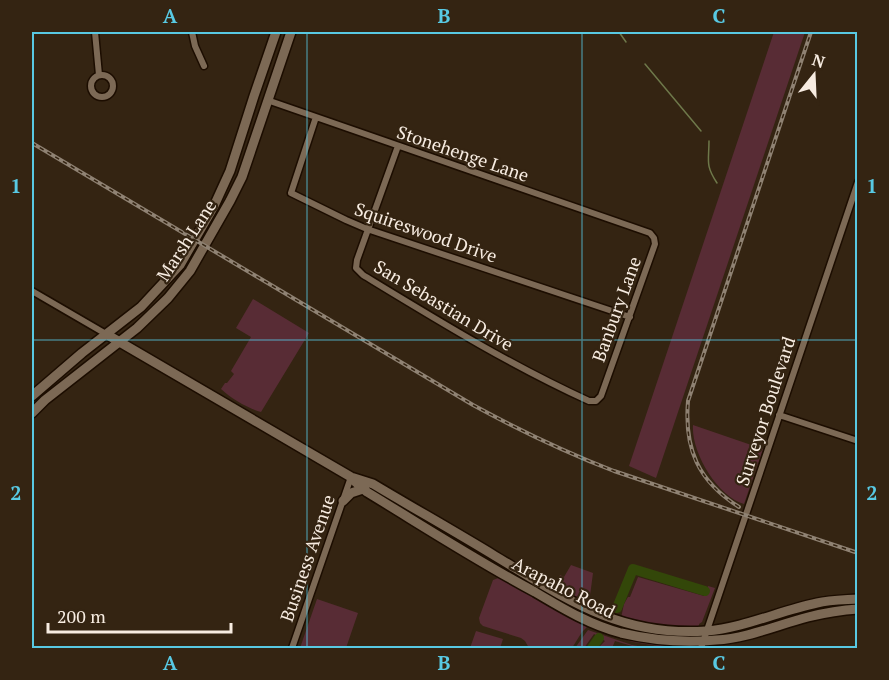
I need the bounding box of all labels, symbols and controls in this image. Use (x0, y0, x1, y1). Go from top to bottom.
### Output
text: A (163, 2, 178, 29)
text: B (438, 2, 451, 29)
text: C (712, 2, 726, 29)
north arrow (784, 45, 844, 105)
text: N (809, 48, 828, 73)
street label: Stonehenge Lane (394, 119, 532, 187)
text: 1 (10, 172, 22, 199)
text: 1 (866, 172, 878, 199)
street label: Marsh Lane (151, 194, 221, 286)
street label: Squireswood Drive (352, 196, 500, 268)
street label: Banbury Lane (586, 253, 646, 365)
street label: San Sebastian Drive (370, 254, 518, 356)
street label: Surveyor Boulevard (730, 333, 800, 489)
text: 2 (10, 479, 22, 506)
text: 2 (866, 479, 878, 506)
street label: Business Avenue (274, 491, 340, 625)
street label: Arapaho Road (508, 551, 620, 623)
scale bar (48, 596, 231, 634)
text: 200 m (57, 604, 106, 628)
text: A (163, 649, 178, 676)
text: B (438, 649, 451, 676)
text: C (712, 649, 726, 676)

